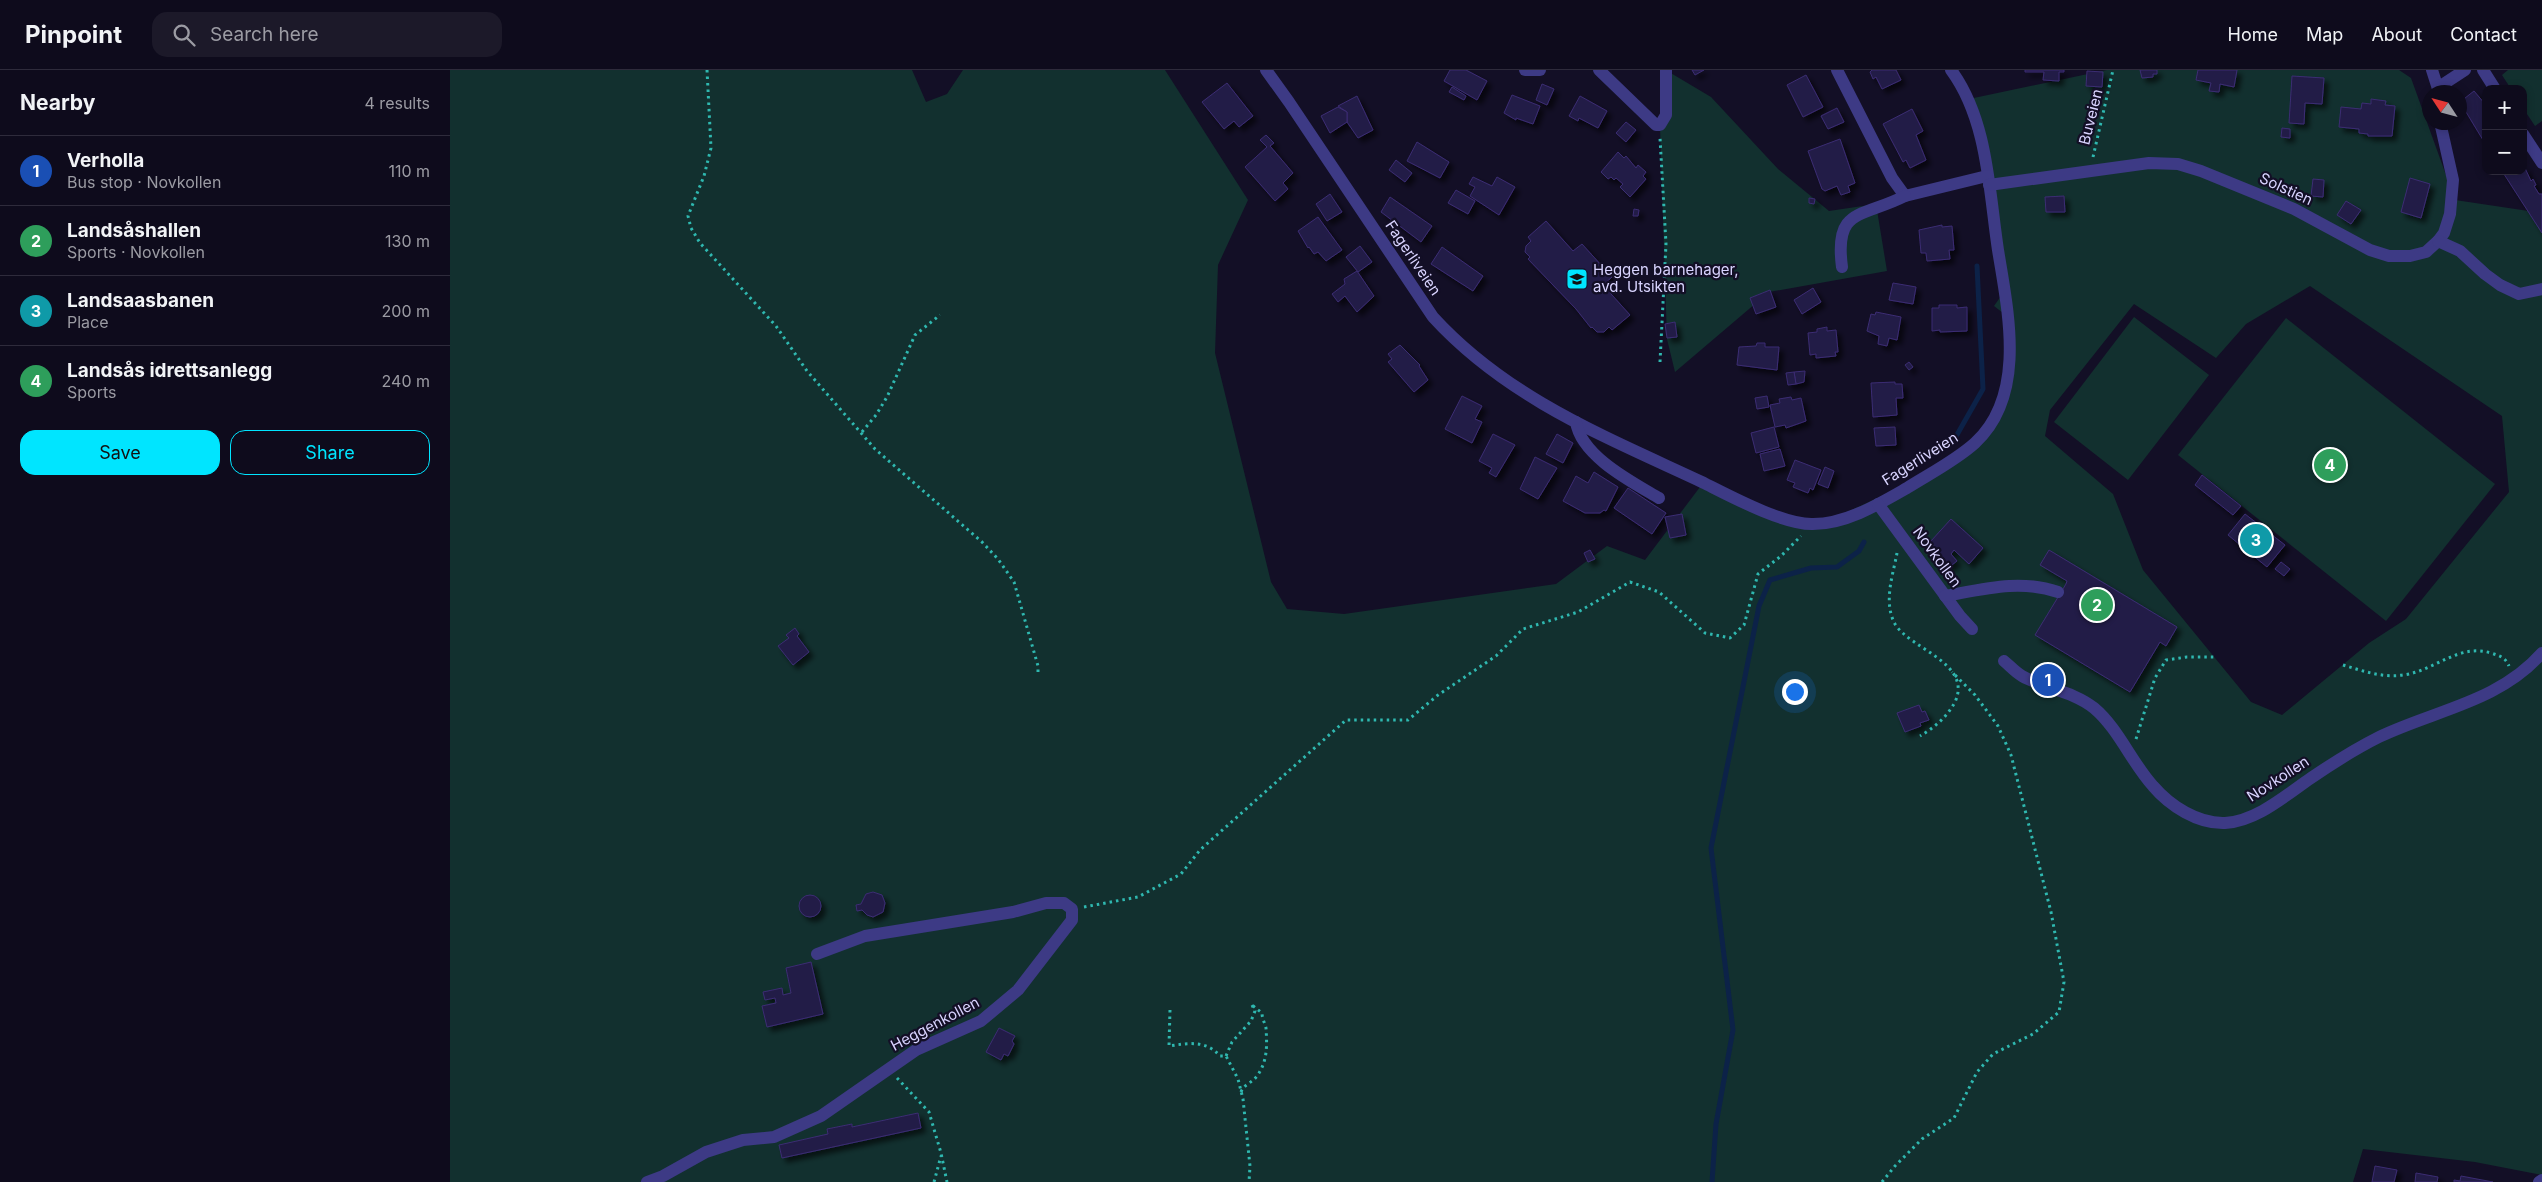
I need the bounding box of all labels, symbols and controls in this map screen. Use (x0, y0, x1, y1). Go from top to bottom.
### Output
search box (152, 12, 502, 57)
text: Pinpoint (25, 20, 122, 49)
icon: search (170, 21, 198, 49)
text: Search here (210, 23, 319, 46)
text: Home (2228, 24, 2278, 45)
text: Map (2306, 24, 2343, 45)
text: About (2371, 24, 2422, 45)
text: Contact (2450, 24, 2517, 45)
north arrow (2422, 85, 2467, 130)
map controls (2482, 85, 2527, 175)
button: + (2482, 85, 2527, 130)
street label: Buveien (2074, 87, 2107, 147)
text: Nearby (20, 90, 95, 115)
text: 4 results (365, 93, 430, 113)
button: − (2482, 130, 2527, 175)
text: Verholla (67, 149, 144, 172)
text: 1 (33, 161, 39, 181)
text: 110 m (388, 161, 430, 181)
street label: Solstien (2257, 168, 2316, 209)
text: Bus stop · Novkollen (67, 172, 221, 192)
street label: Fagerliveien (1381, 217, 1445, 299)
text: Landsåshallen (67, 219, 201, 242)
text: 2 (31, 231, 41, 251)
text: 130 m (385, 231, 430, 251)
text: Sports · Novkollen (67, 242, 205, 262)
place label: Heggen barnehager, avd. Utsikten (1593, 260, 1739, 296)
school or university icon: Heggen barnehager, avd. Utsikten (1565, 267, 1589, 291)
text: Landsaasbanen (67, 289, 214, 312)
text: 3 (31, 301, 41, 321)
text: 200 m (382, 301, 430, 321)
text: Place (67, 312, 109, 332)
text: Landsås idrettsanlegg (67, 359, 272, 382)
text: 4 (31, 371, 41, 391)
text: 240 m (382, 371, 430, 391)
text: Sports (67, 382, 116, 402)
street label: Fagerliveien (1878, 428, 1961, 489)
button: Save (20, 430, 220, 475)
button: Share (230, 430, 430, 475)
pin: 4 (2314, 446, 2346, 484)
pin: 3 (2240, 521, 2272, 559)
street label: Novkollen (1909, 523, 1966, 591)
pin: 2 (2081, 586, 2113, 624)
pin: 1 (2032, 661, 2064, 699)
your location (1782, 679, 1808, 705)
street label: Novkollen (2243, 751, 2312, 806)
street label: Heggenkollen (887, 992, 982, 1055)

